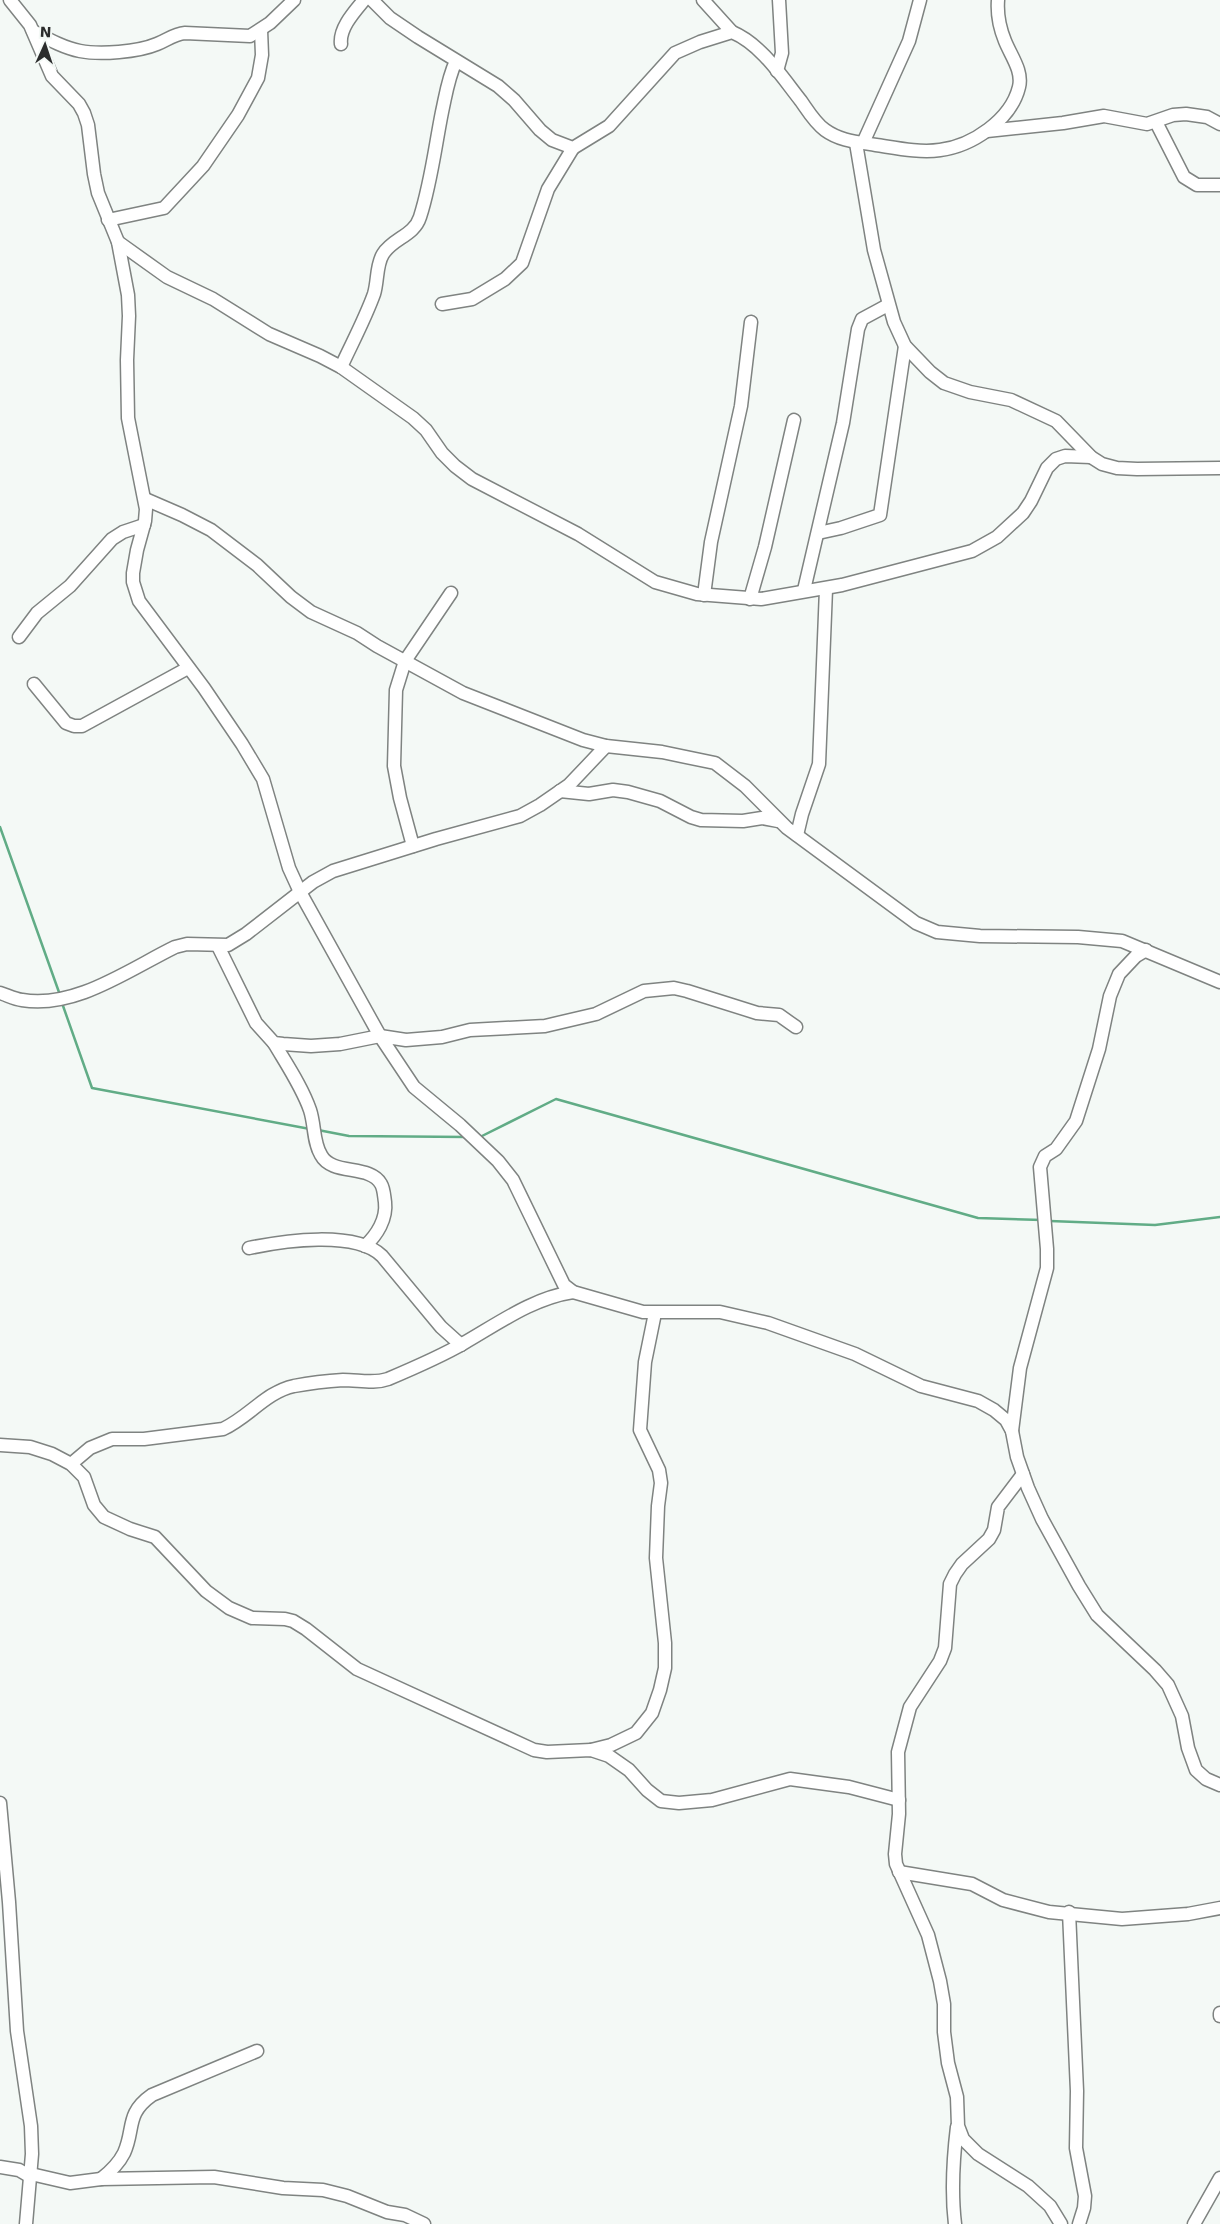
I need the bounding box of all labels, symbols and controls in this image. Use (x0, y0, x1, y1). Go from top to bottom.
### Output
north arrow (20, 20, 70, 70)
text: N (39, 24, 52, 40)

